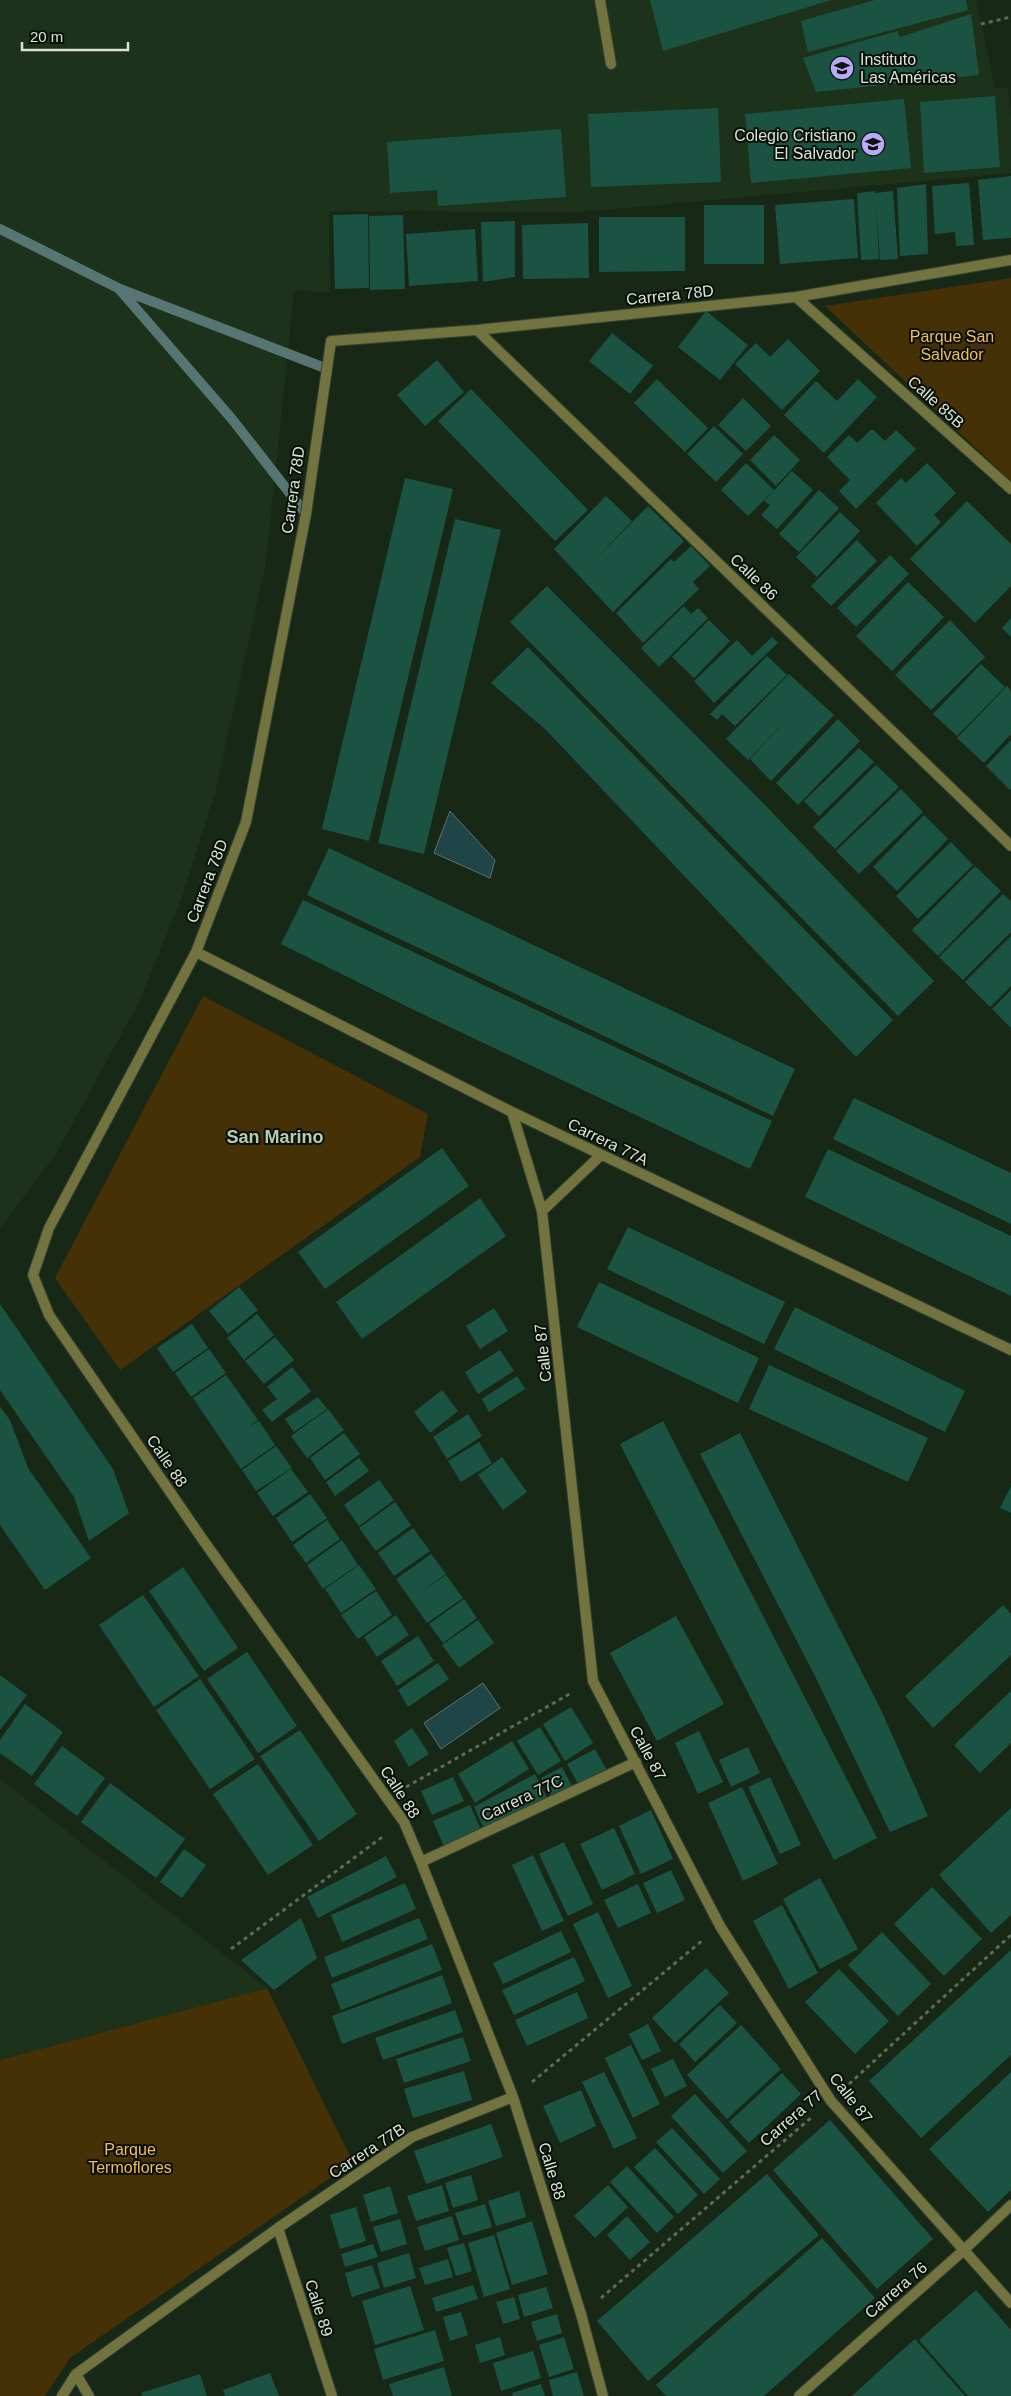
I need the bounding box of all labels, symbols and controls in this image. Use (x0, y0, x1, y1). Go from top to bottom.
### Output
scale bar (22, 20, 129, 52)
text: 20 m (30, 28, 63, 45)
place label: Instituto Las Américas (860, 51, 956, 86)
school or university icon: Instituto Las Américas (829, 55, 855, 81)
place label: Colegio Cristiano El Salvador (734, 127, 857, 162)
school or university icon: Colegio Cristiano El Salvador (860, 131, 886, 157)
street label: Carrera 78D (625, 282, 715, 308)
park label: Parque San Salvador (910, 328, 994, 363)
street label: Calle 85B (905, 372, 967, 432)
street label: Carrera 78D (278, 445, 308, 535)
street label: Calle 86 (727, 550, 781, 604)
street label: Carrera 78D (183, 837, 231, 925)
street label: Carrera 77A (565, 1115, 651, 1169)
district label: San Marino (226, 1127, 324, 1147)
street label: Calle 87 (531, 1323, 555, 1383)
street label: Calle 88 (144, 1432, 191, 1490)
street label: Calle 87 (627, 1723, 669, 1783)
street label: Calle 88 (377, 1763, 423, 1821)
street label: Carrera 77C (479, 1772, 565, 1824)
street label: Calle 87 (826, 2070, 876, 2126)
street label: Carrera 77 (757, 2086, 826, 2150)
street label: Carrera 77B (326, 2120, 408, 2182)
street label: Calle 88 (535, 2140, 569, 2202)
park label: Parque Termoflores (88, 2141, 172, 2176)
street label: Carrera 76 (862, 2258, 931, 2322)
street label: Calle 89 (302, 2277, 336, 2339)

